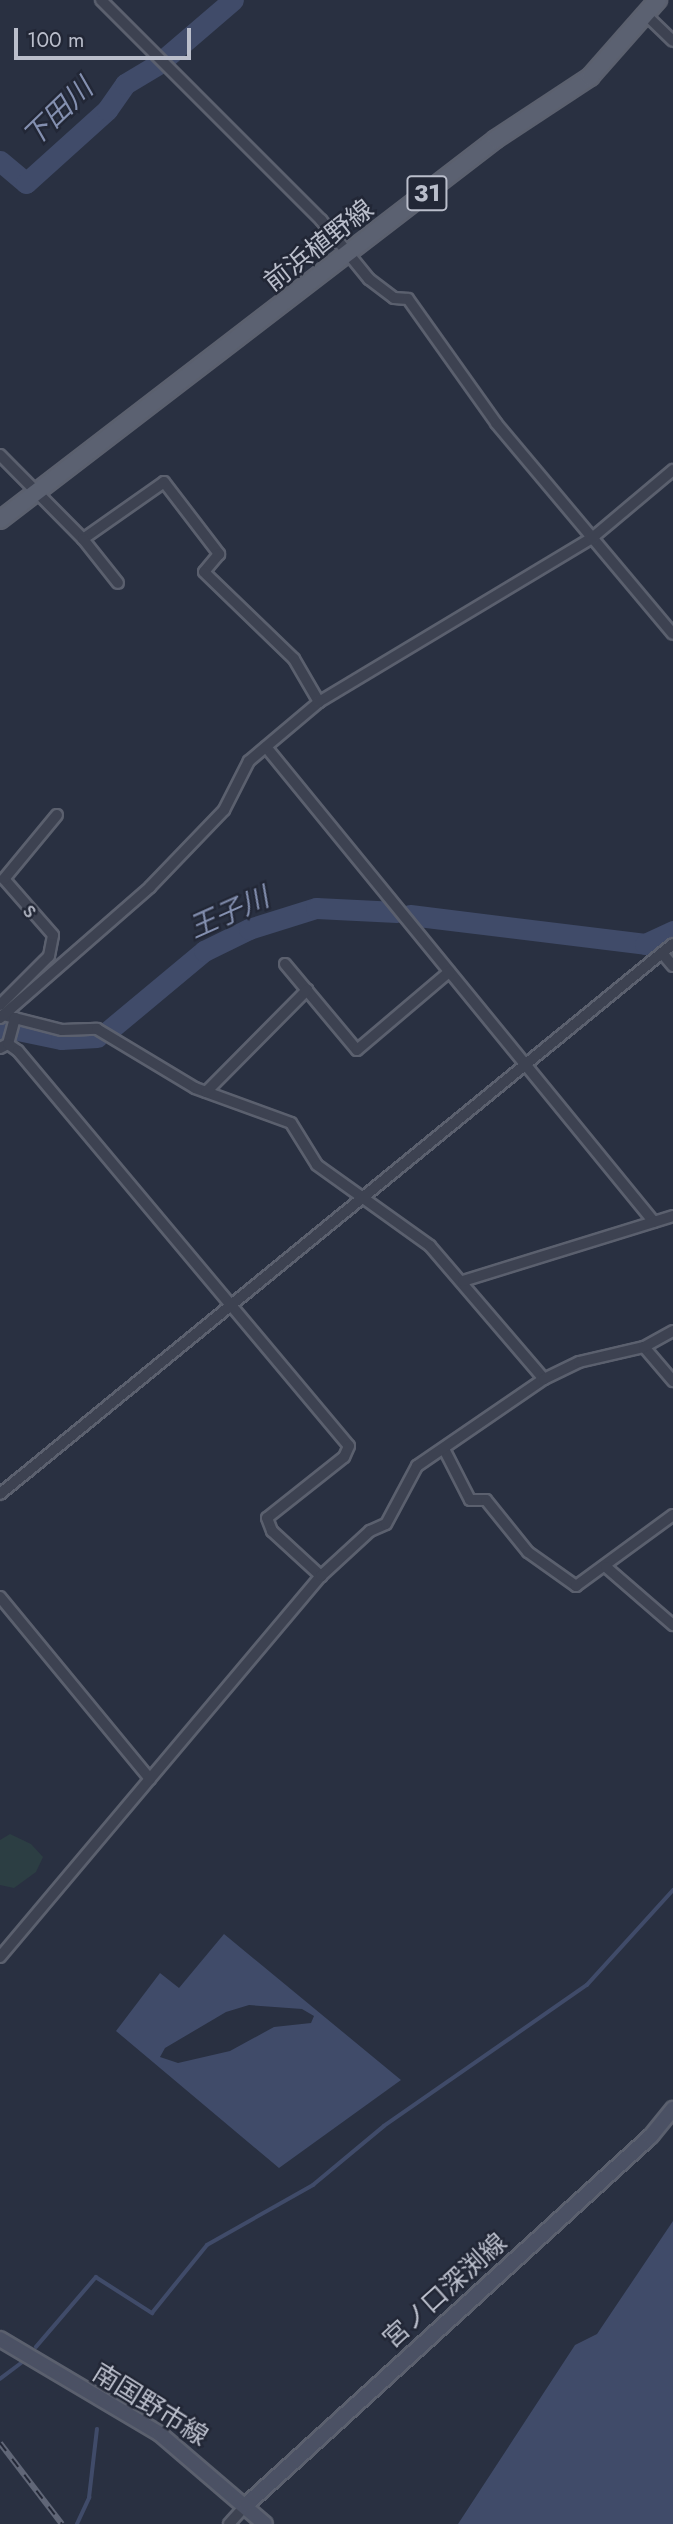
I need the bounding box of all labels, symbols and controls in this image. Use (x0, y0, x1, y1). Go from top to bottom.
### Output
scale bar (18, 14, 194, 58)
text: 100 m (27, 25, 84, 55)
water label: 下田川 (16, 72, 100, 154)
road number: 31 (406, 173, 448, 214)
street label: 前浜植野線 (258, 194, 380, 298)
water label: 王子川 (184, 881, 274, 945)
street label: s (16, 896, 46, 924)
street label: 宮ノ口深渕線 (377, 2227, 513, 2355)
street label: 南国野市線 (87, 2357, 213, 2453)

